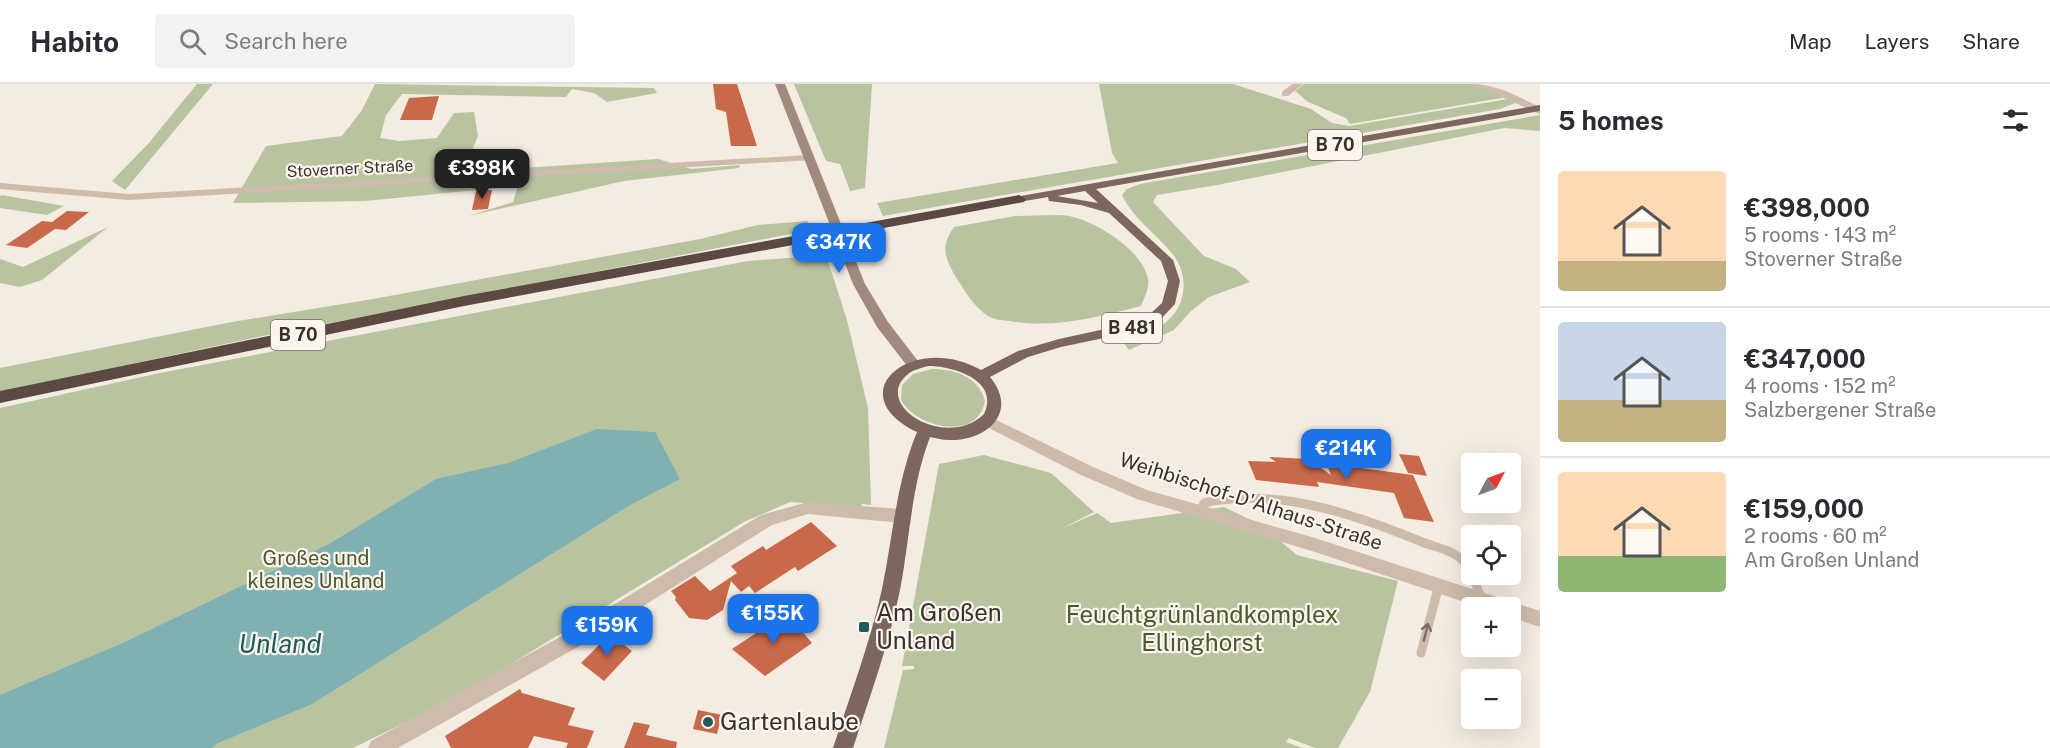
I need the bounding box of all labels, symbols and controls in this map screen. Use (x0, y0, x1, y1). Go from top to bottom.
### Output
search box (155, 14, 575, 68)
text: Habito (30, 25, 119, 58)
icon: search (176, 25, 209, 58)
text: Search here (224, 28, 348, 54)
text: Map (1789, 29, 1832, 54)
text: Layers (1865, 29, 1929, 54)
text: Share (1962, 29, 2020, 54)
icon: filters (1999, 104, 2032, 137)
text: 5 homes (1558, 105, 1664, 136)
road number: B 70 (1308, 130, 1362, 160)
pin: €398K (440, 149, 524, 200)
street label: Stoverner Straße (286, 156, 414, 181)
text: €398K (448, 156, 516, 180)
text: €398,000 (1744, 192, 1870, 223)
icon: home (1606, 195, 1678, 267)
pin: €347K (797, 223, 881, 274)
text: 5 rooms · 143 m² (1744, 223, 1896, 247)
text: €347K (806, 230, 872, 254)
text: Stoverner Straße (1744, 247, 1903, 271)
road number: B 481 (1102, 313, 1162, 343)
road number: B 70 (271, 320, 325, 350)
text: €347,000 (1744, 343, 1866, 374)
icon: home (1606, 346, 1678, 418)
text: 4 rooms · 152 m² (1744, 374, 1896, 398)
text: Salzbergener Straße (1744, 398, 1936, 422)
pin: €214K (1304, 429, 1388, 480)
text: €214K (1315, 436, 1377, 460)
street label: Weihbischof-D'Alhaus-Straße (1116, 447, 1386, 555)
north arrow (1461, 453, 1521, 513)
map controls (1461, 453, 1521, 729)
text: €159,000 (1744, 493, 1864, 524)
icon: home (1606, 496, 1678, 568)
text: 2 rooms · 60 m² (1744, 524, 1887, 548)
button: locate (1461, 525, 1521, 585)
park label: Großes und kleines Unland (248, 546, 384, 593)
text: Am Großen Unland (1744, 548, 1920, 572)
pin: €155K (731, 594, 815, 645)
button: + (1461, 597, 1521, 657)
place label: Am Großen Unland (876, 598, 1002, 654)
park label: Feuchtgrünlandkomplex Ellinghorst (1066, 600, 1338, 656)
text: €155K (742, 601, 804, 625)
pin: €159K (565, 606, 649, 657)
text: €159K (576, 613, 638, 637)
marker: Am Großen Unland (857, 620, 871, 634)
one-way arrow (1421, 623, 1433, 642)
water label: Unland (239, 628, 321, 659)
button: − (1461, 669, 1521, 729)
place label: Gartenlaube (720, 707, 859, 735)
marker: Gartenlaube (701, 715, 715, 729)

